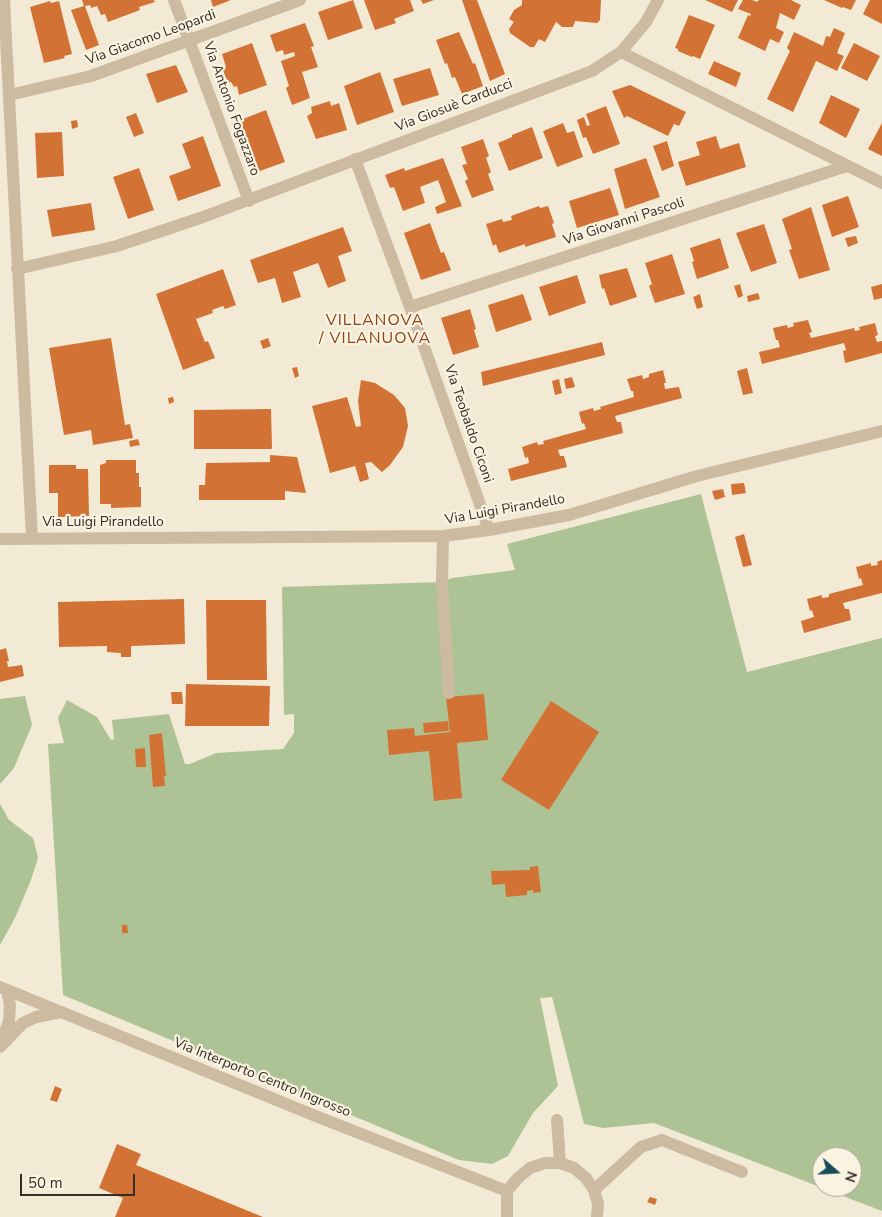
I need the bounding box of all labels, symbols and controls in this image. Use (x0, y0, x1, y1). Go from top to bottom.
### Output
street label: Via Giacomo Leopardi (84, 7, 218, 69)
street label: Via Antonio Fogazzaro (199, 40, 263, 178)
street label: Via Giosuè Carducci (393, 76, 515, 136)
street label: Via Giovanni Pascoli (561, 194, 687, 250)
district label: VILLANOVA / VILANUOVA (318, 311, 432, 349)
street label: Via Teobaldo Ciconi (440, 363, 496, 485)
street label: Via Luigi Pirandello (444, 491, 566, 529)
street label: Via Luigi Pirandello (42, 515, 164, 531)
street label: Via Interporto Centro Ingrosso (171, 1035, 353, 1121)
north arrow (812, 1147, 862, 1197)
scale bar (22, 1164, 138, 1196)
text: N (840, 1169, 861, 1185)
text: 50 m (28, 1173, 63, 1193)

